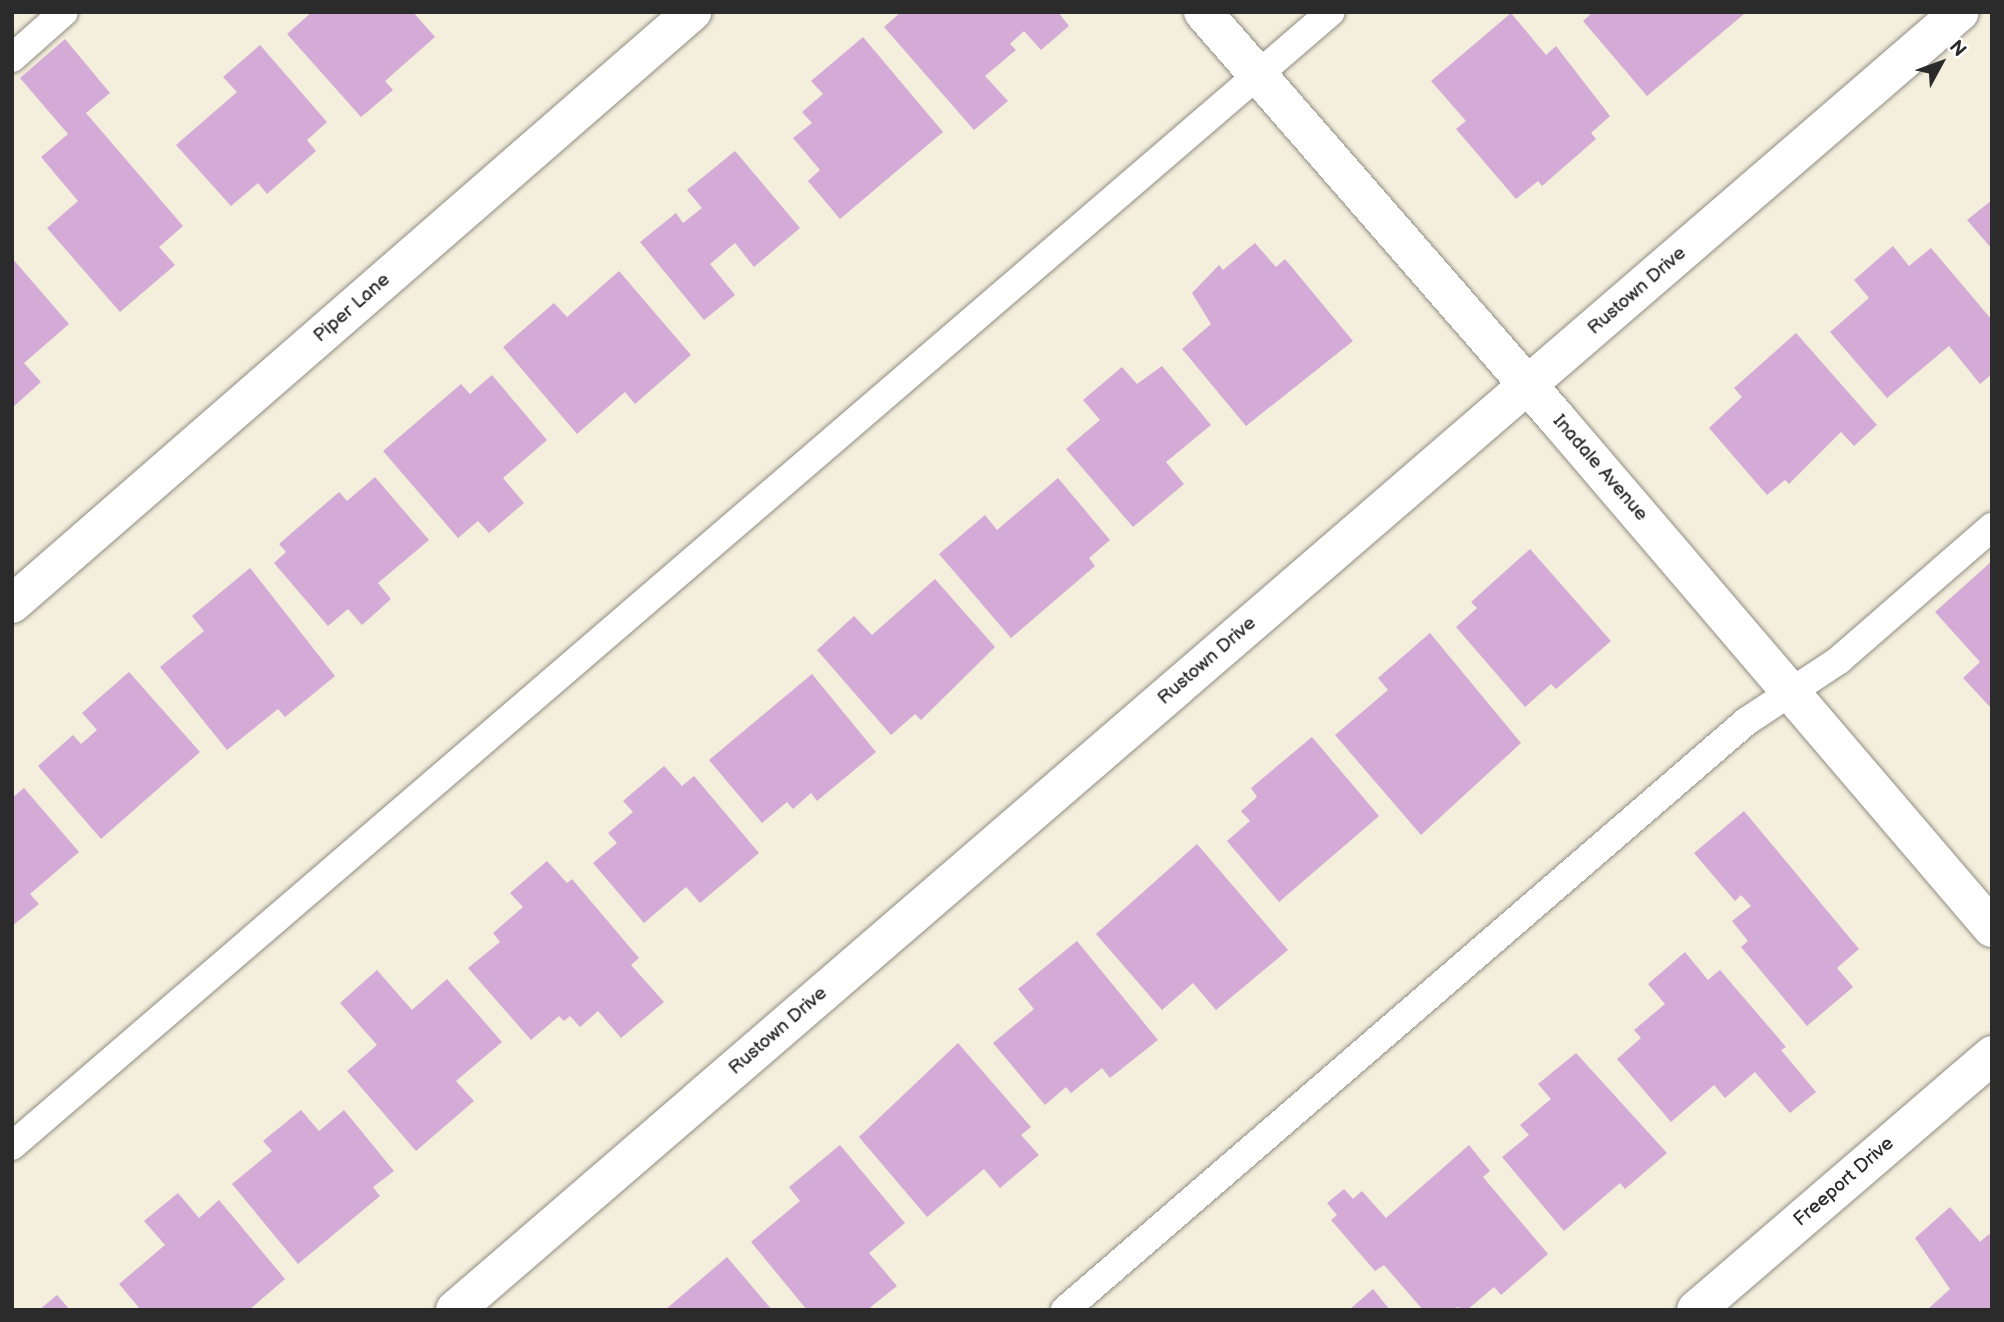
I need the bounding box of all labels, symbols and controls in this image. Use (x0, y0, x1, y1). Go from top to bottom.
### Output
north arrow (1906, 28, 1976, 98)
text: N (1944, 36, 1971, 62)
street label: Rustown Drive (1583, 242, 1691, 340)
street label: Piper Lane (309, 269, 395, 347)
street label: Inadale Avenue (1548, 410, 1652, 526)
street label: Rustown Drive (1153, 612, 1261, 710)
street label: Rustown Drive (724, 982, 832, 1080)
street label: Freeport Drive (1789, 1132, 1899, 1232)

